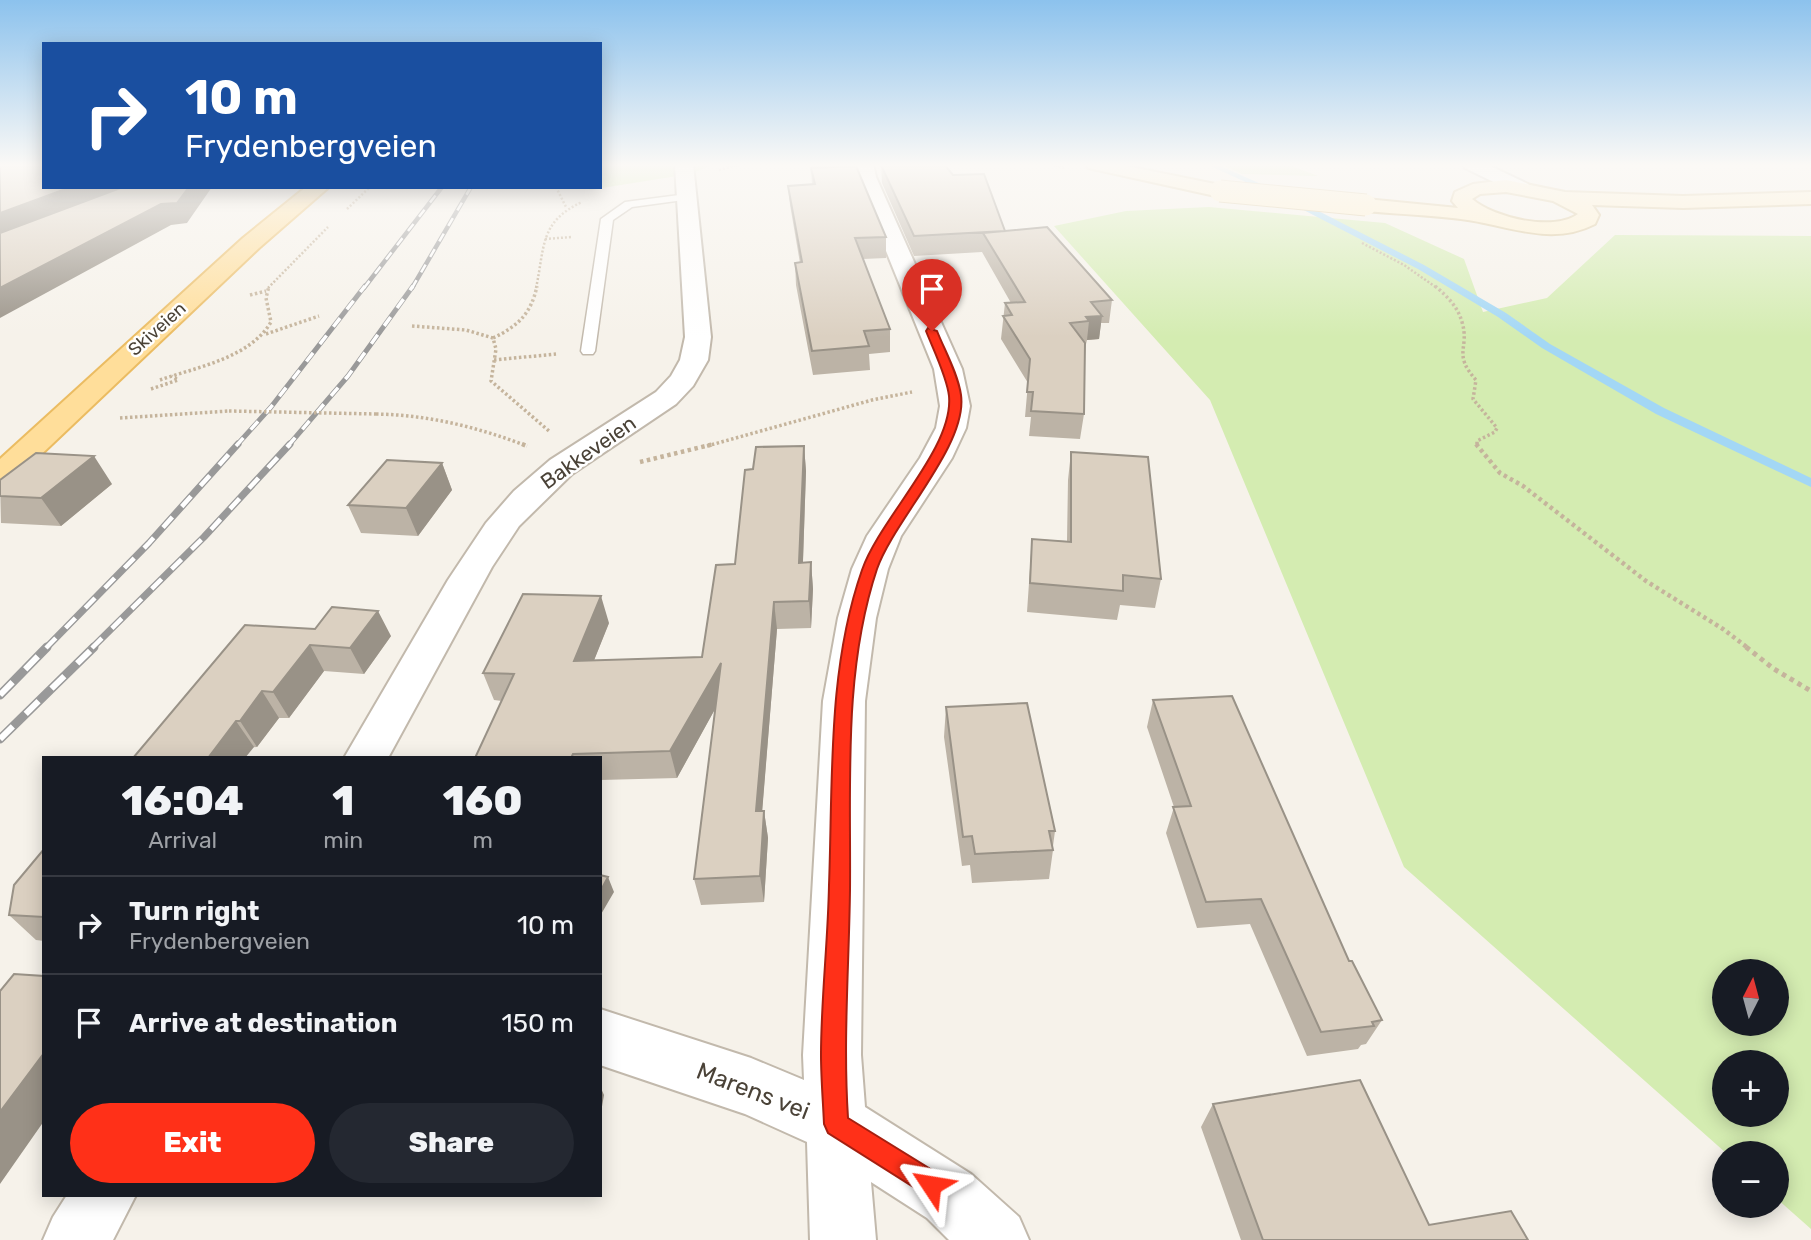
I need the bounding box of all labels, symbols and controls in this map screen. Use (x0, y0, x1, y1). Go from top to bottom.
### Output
text: 10 m (185, 68, 298, 126)
icon: right (70, 70, 161, 161)
text: Frydenbergveien (185, 127, 437, 165)
pin (902, 259, 962, 331)
icon: arrive (913, 270, 951, 308)
street label: Skiveien (124, 297, 190, 361)
street label: Bakkeveien (535, 410, 641, 494)
text: 16:04 (122, 776, 244, 826)
text: 1 (332, 776, 354, 826)
text: 160 (443, 776, 523, 826)
text: Arrival (148, 826, 217, 854)
text: min (323, 826, 363, 854)
text: m (472, 826, 493, 854)
text: Turn right (129, 896, 259, 927)
icon: right (70, 906, 108, 944)
text: 10 m (517, 910, 574, 941)
text: Frydenbergveien (129, 927, 310, 955)
north arrow (1712, 959, 1788, 1036)
map controls (1712, 959, 1789, 1218)
icon: arrive (70, 1004, 108, 1042)
text: Arrive at destination (129, 1008, 397, 1039)
text: 150 m (501, 1008, 574, 1039)
button: + (1712, 1050, 1789, 1127)
street label: Marens vei (693, 1057, 813, 1125)
button: Exit (70, 1103, 315, 1183)
button: Share (329, 1103, 574, 1183)
button: − (1712, 1141, 1789, 1218)
position arrow (894, 1148, 968, 1222)

